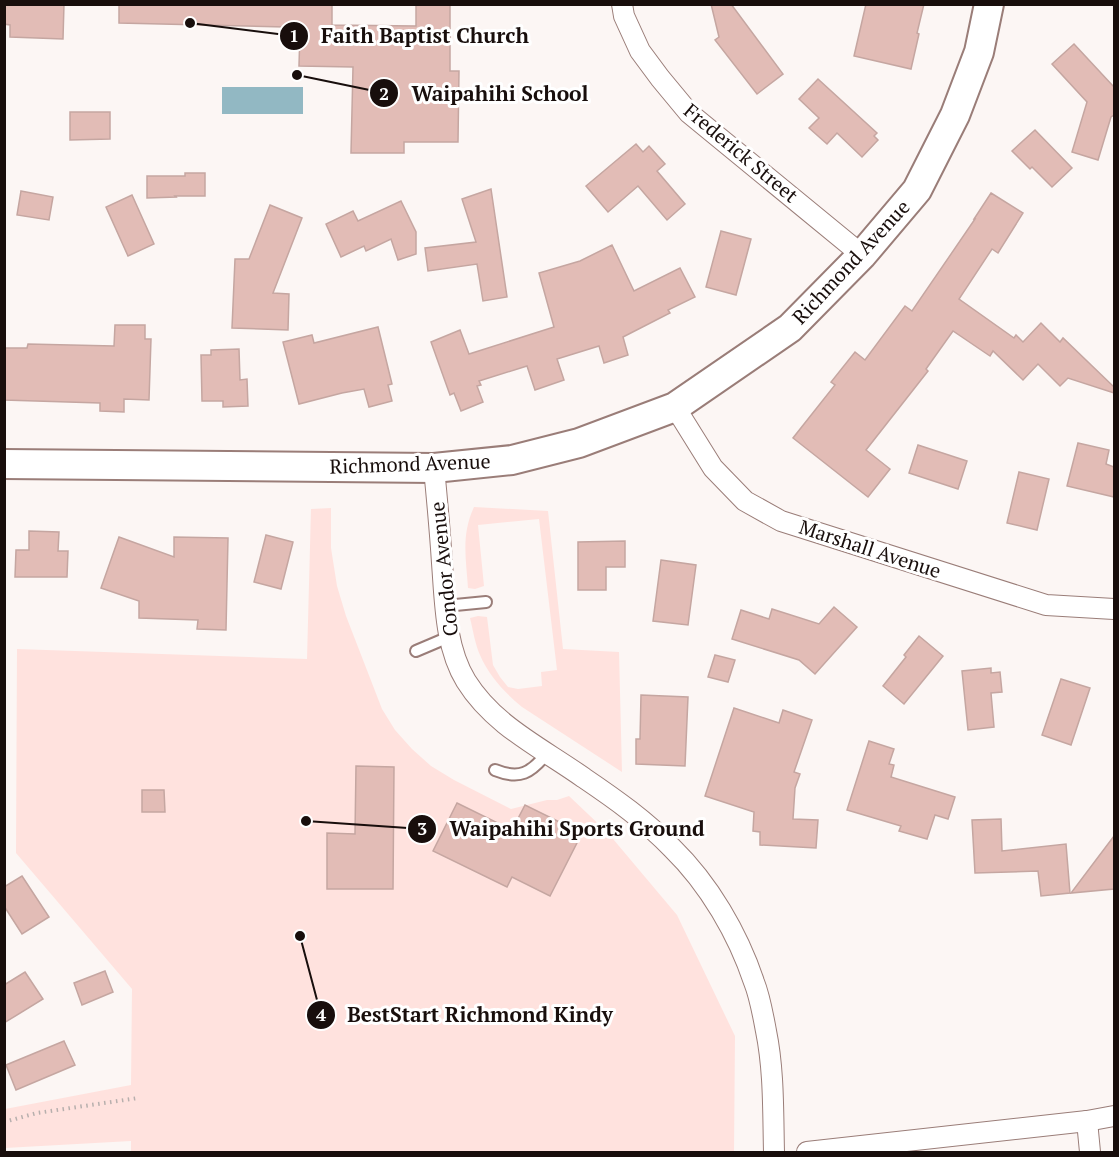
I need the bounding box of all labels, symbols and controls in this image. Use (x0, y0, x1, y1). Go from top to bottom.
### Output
callout: Faith Baptist Church (279, 16, 541, 55)
text: Faith Baptist Church (321, 21, 530, 49)
text: 1 (289, 23, 299, 47)
callout: Waipahihi School (369, 74, 600, 113)
text: Waipahihi School (411, 79, 589, 107)
text: 2 (379, 81, 389, 105)
street label: Frederick Street (679, 97, 805, 209)
street label: Richmond Avenue (786, 194, 915, 330)
street label: Richmond Avenue (329, 447, 491, 480)
street label: Condor Avenue (423, 500, 464, 638)
street label: Marshall Avenue (796, 513, 945, 584)
callout: Waipahihi Sports Ground (407, 809, 716, 848)
text: Waipahihi Sports Ground (449, 814, 705, 842)
text: 3 (417, 816, 427, 840)
callout: BestStart Richmond Kindy (306, 995, 625, 1034)
text: BestStart Richmond Kindy (347, 1000, 614, 1028)
text: 4 (316, 1002, 327, 1026)

